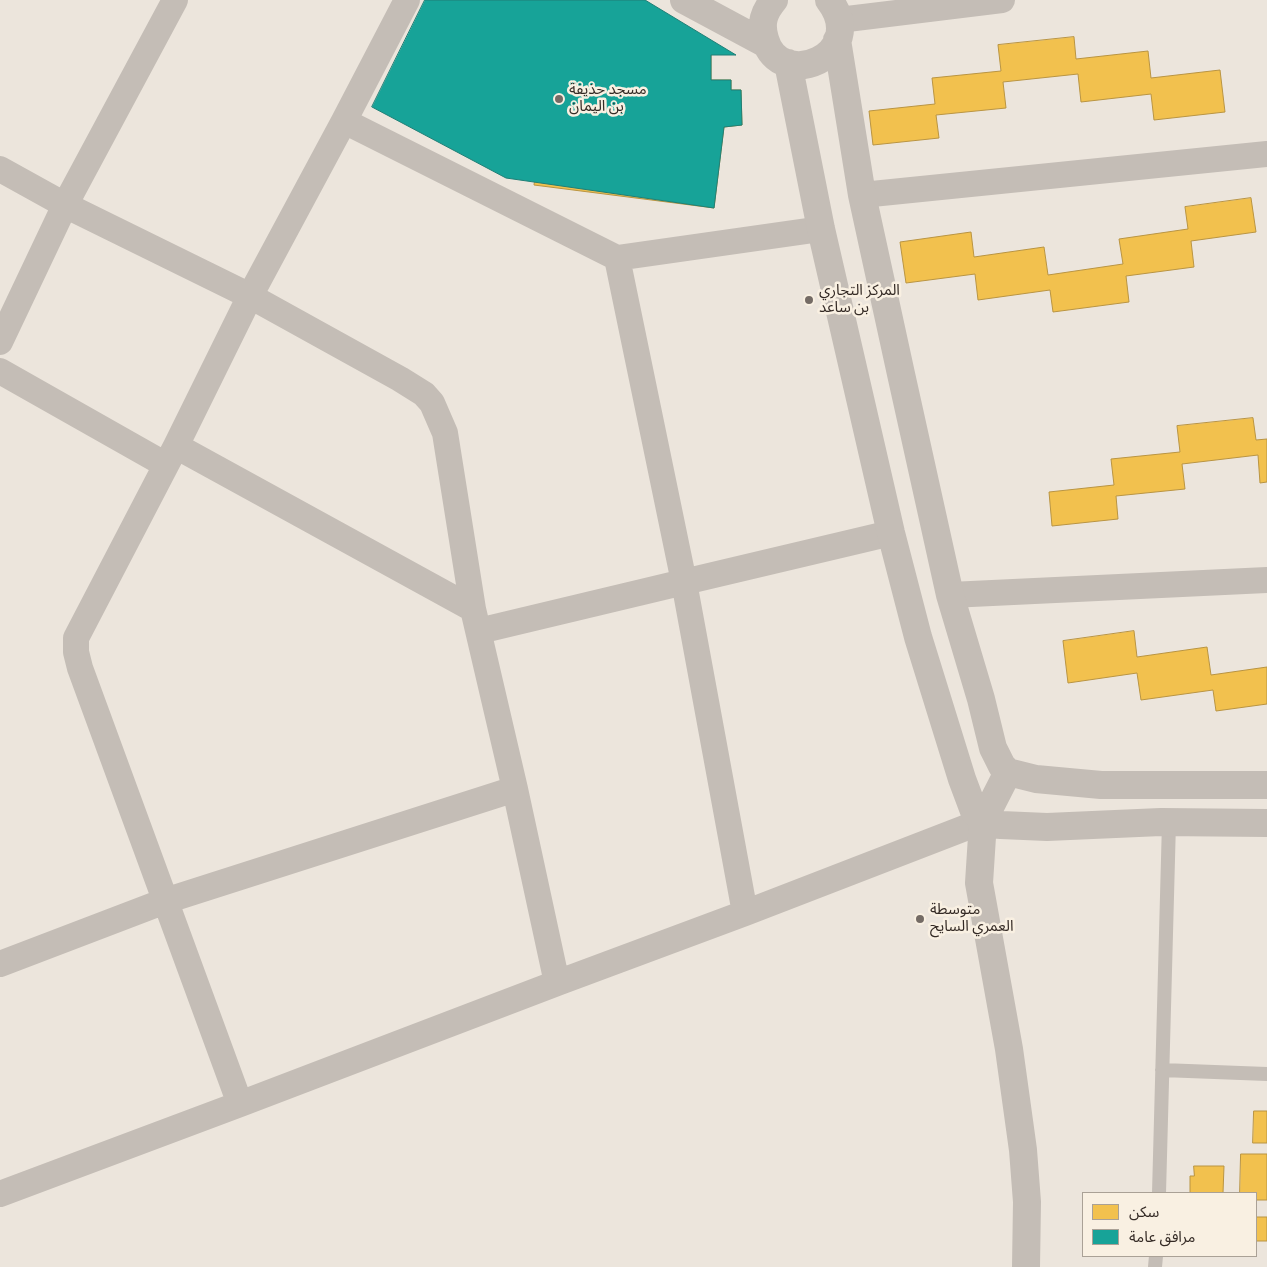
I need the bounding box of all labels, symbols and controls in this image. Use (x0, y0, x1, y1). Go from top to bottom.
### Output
place label: مسجد حذيفة بن اليمان (569, 81, 647, 116)
marker: مسجد حذيفة بن اليمان (553, 93, 565, 105)
place label: المركز التجاري بن ساعد (819, 282, 900, 317)
marker: المركز التجاري بن ساعد (803, 294, 815, 306)
place label: متوسطة العمري السايح (930, 901, 1014, 936)
marker: متوسطة العمري السايح (914, 913, 926, 925)
legend (1082, 1192, 1257, 1257)
text: سكن (1129, 1203, 1159, 1221)
text: مرافق عامة (1129, 1228, 1195, 1246)

